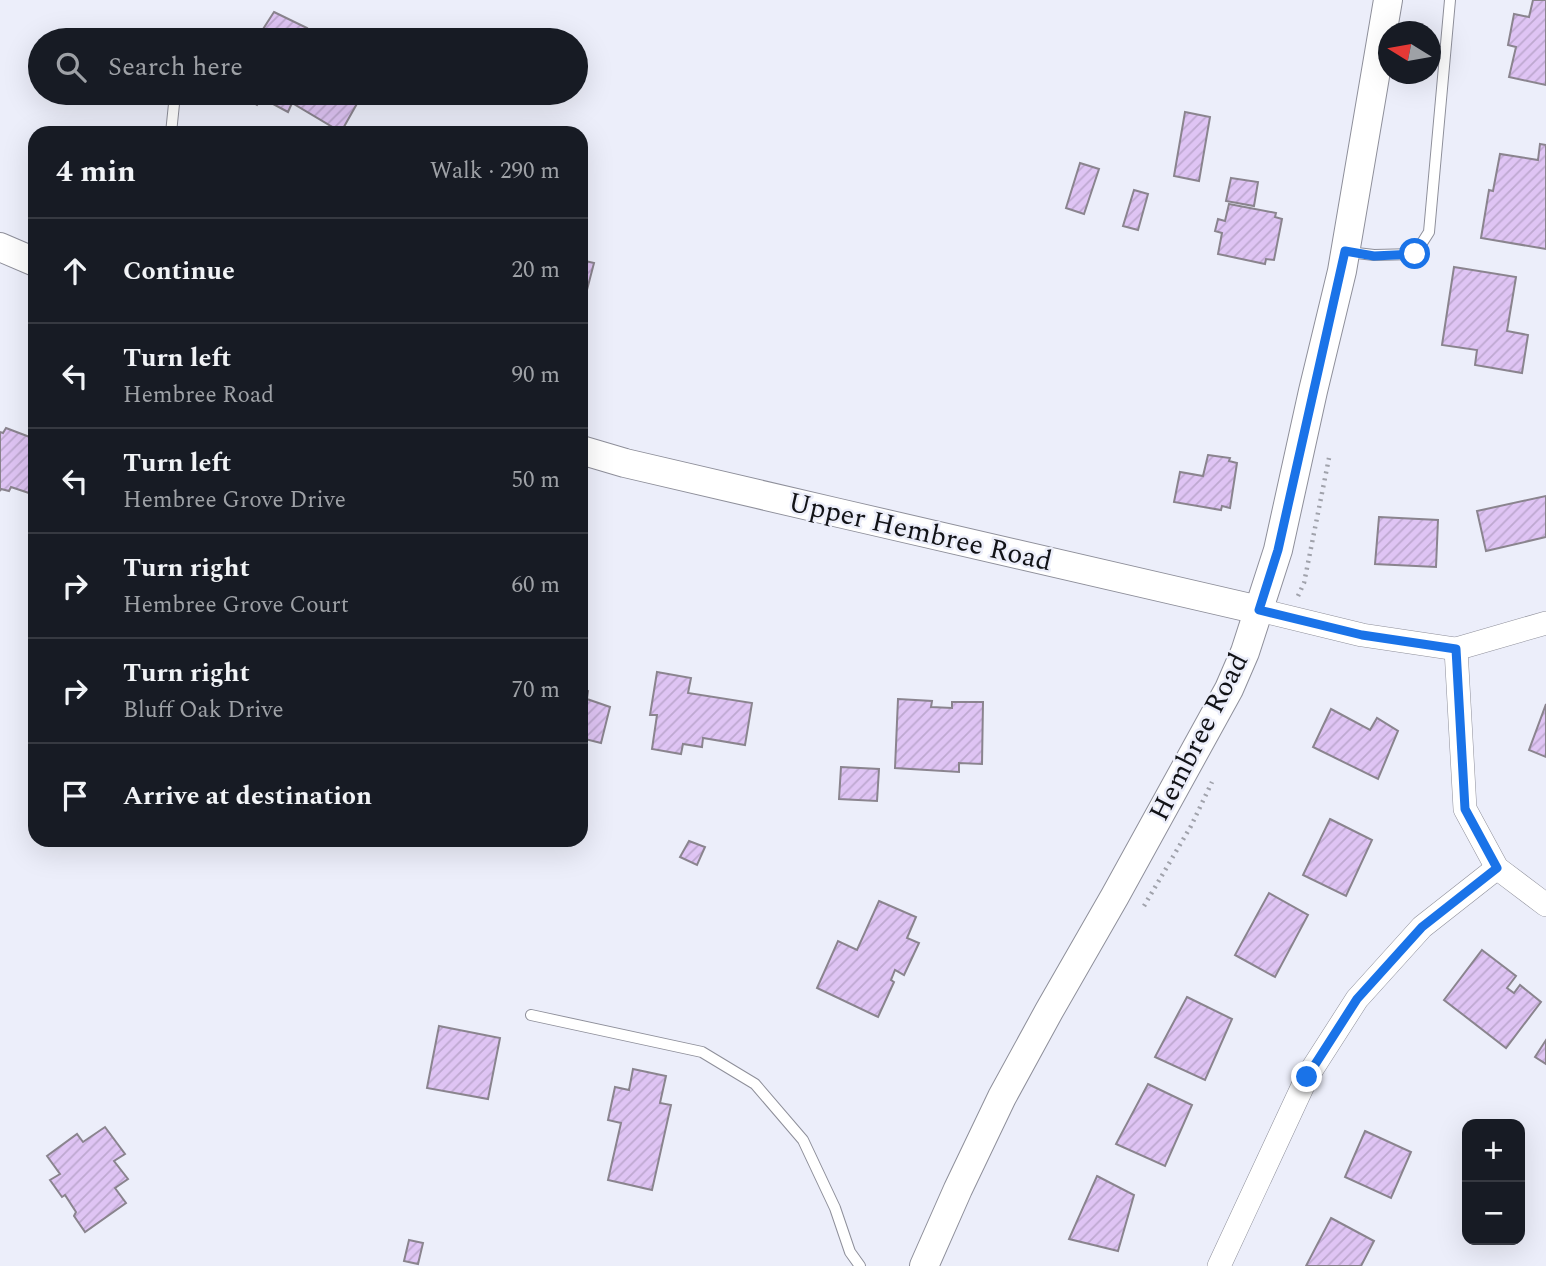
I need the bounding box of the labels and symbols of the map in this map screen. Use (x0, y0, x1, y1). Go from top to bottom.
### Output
north arrow (1378, 21, 1441, 84)
route start (1399, 238, 1430, 269)
street label: Upper Hembree Road (784, 481, 1056, 583)
street label: Hembree Road (1138, 645, 1260, 829)
route end (1291, 1061, 1322, 1092)

